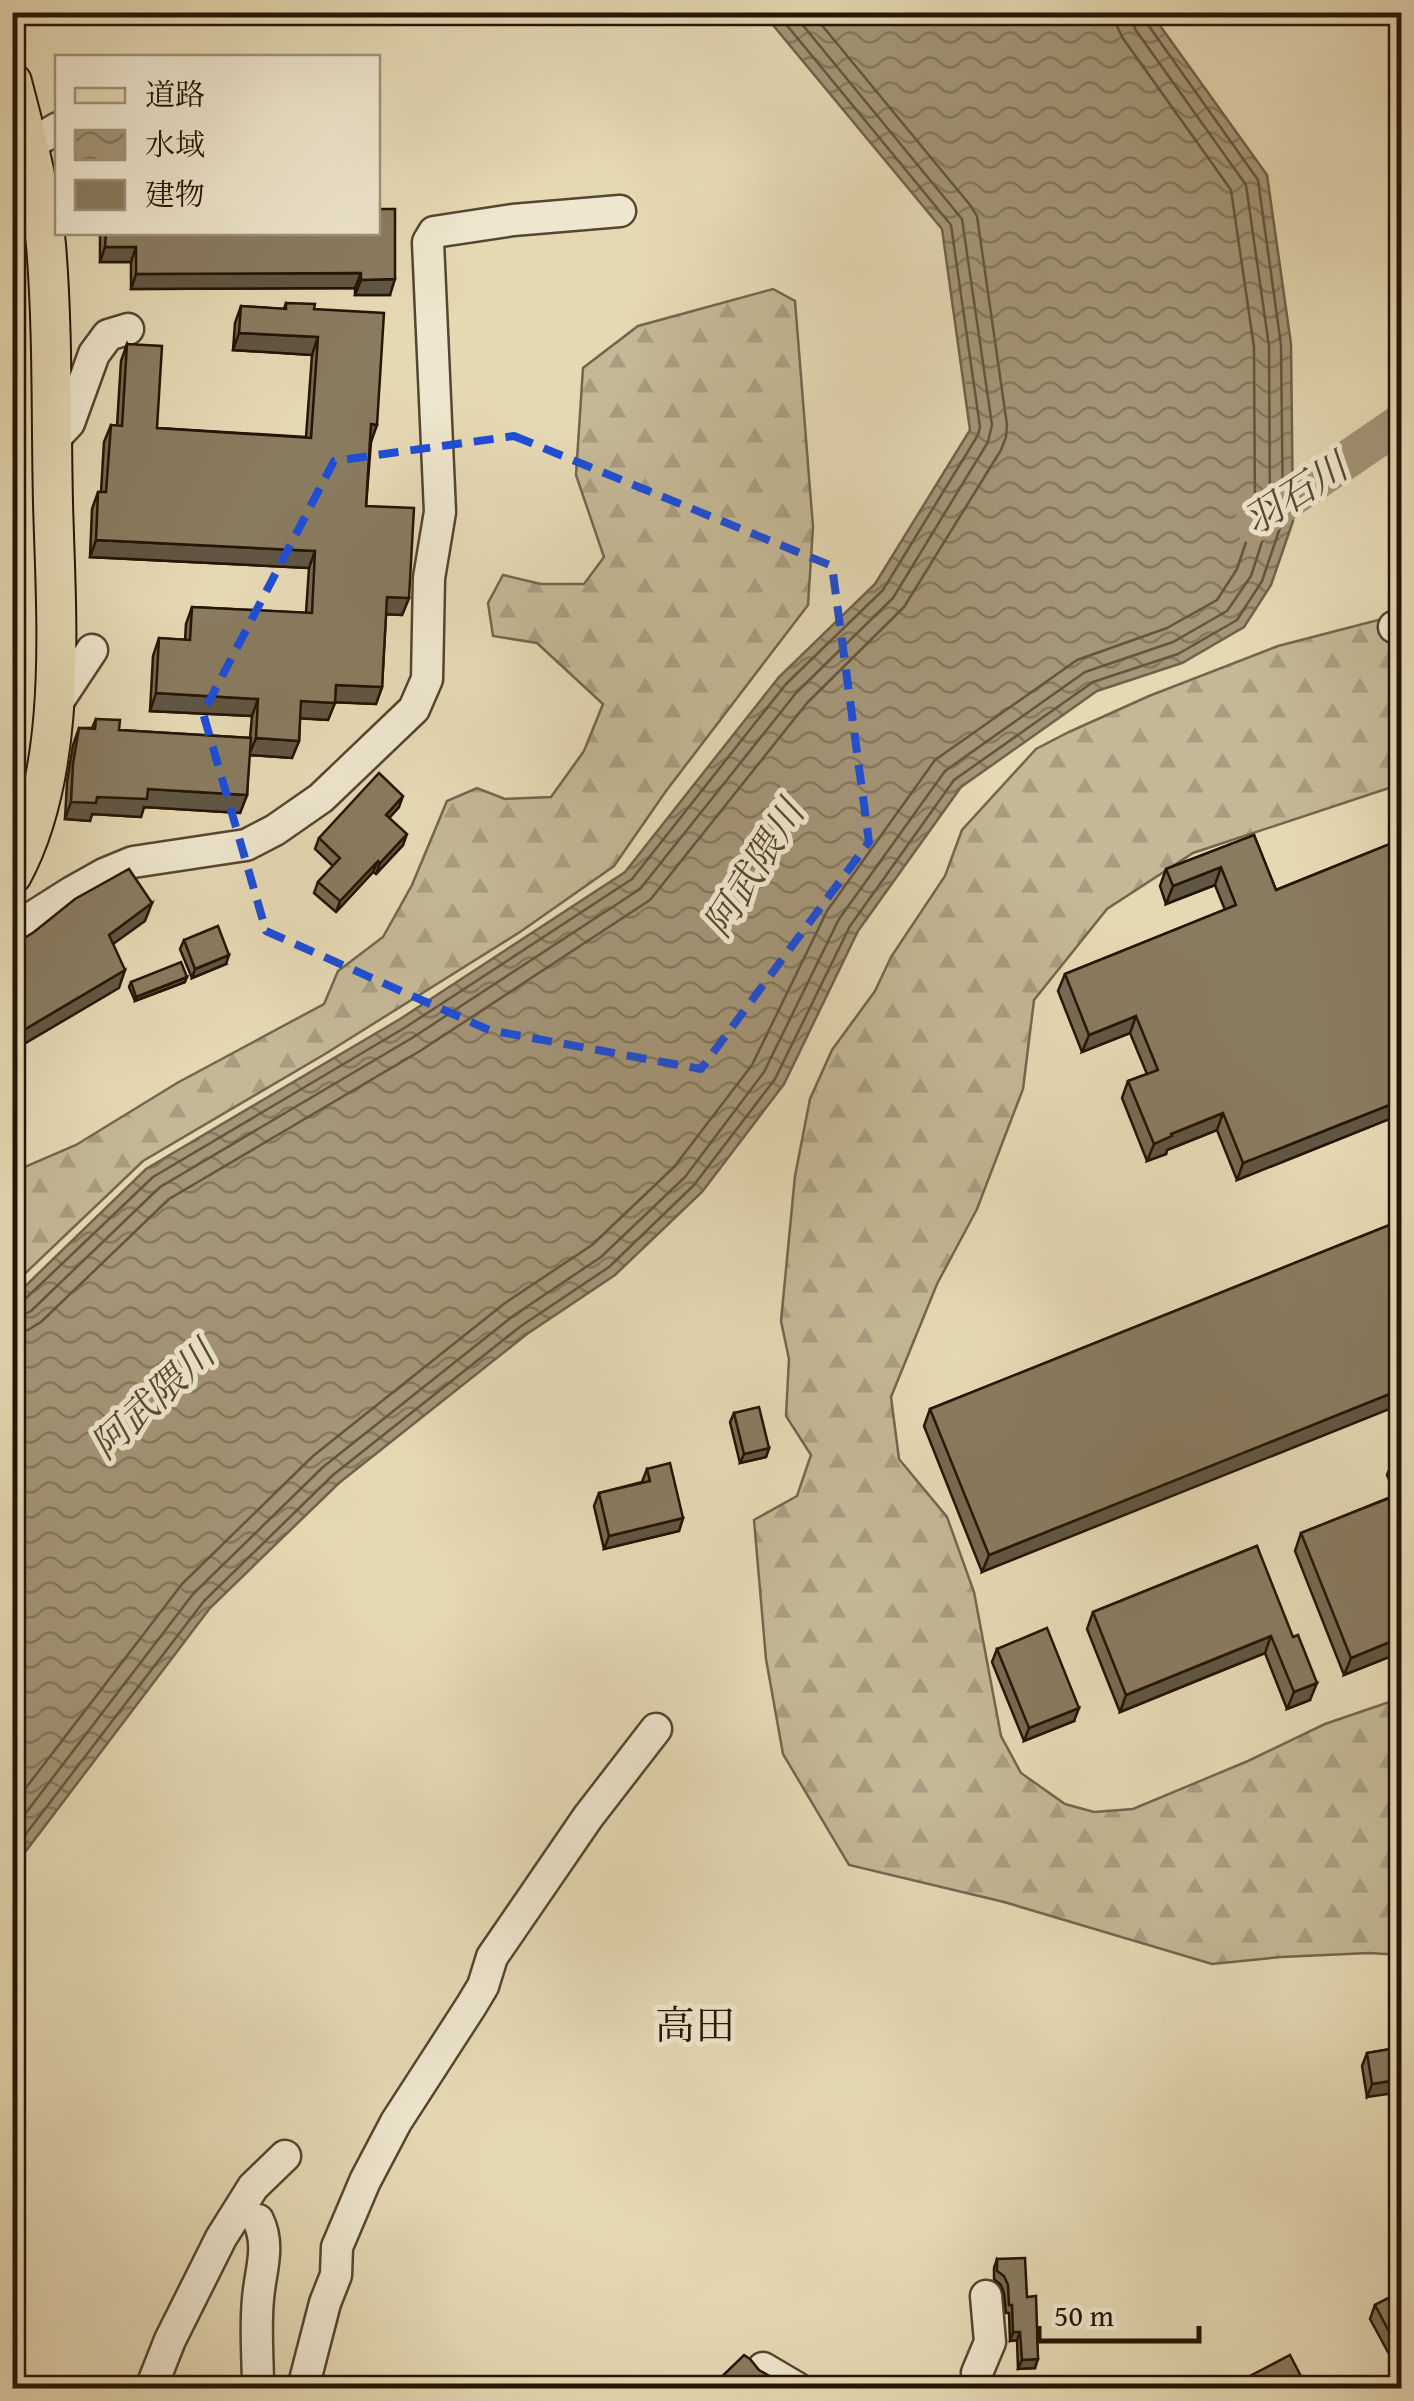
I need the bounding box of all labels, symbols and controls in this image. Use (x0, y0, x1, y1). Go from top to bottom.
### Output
legend (55, 55, 380, 235)
text: 道路 (145, 72, 205, 116)
text: 水域 (145, 122, 205, 166)
text: 建物 (145, 172, 205, 216)
water label: 羽石川 (1232, 436, 1361, 548)
water label: 阿武隈川 (689, 785, 819, 947)
water label: 阿武隈川 (77, 1324, 230, 1471)
district label: 高田 (655, 1995, 735, 2054)
scale bar (1039, 2281, 1199, 2343)
text: 50 m (1054, 2293, 1114, 2337)

